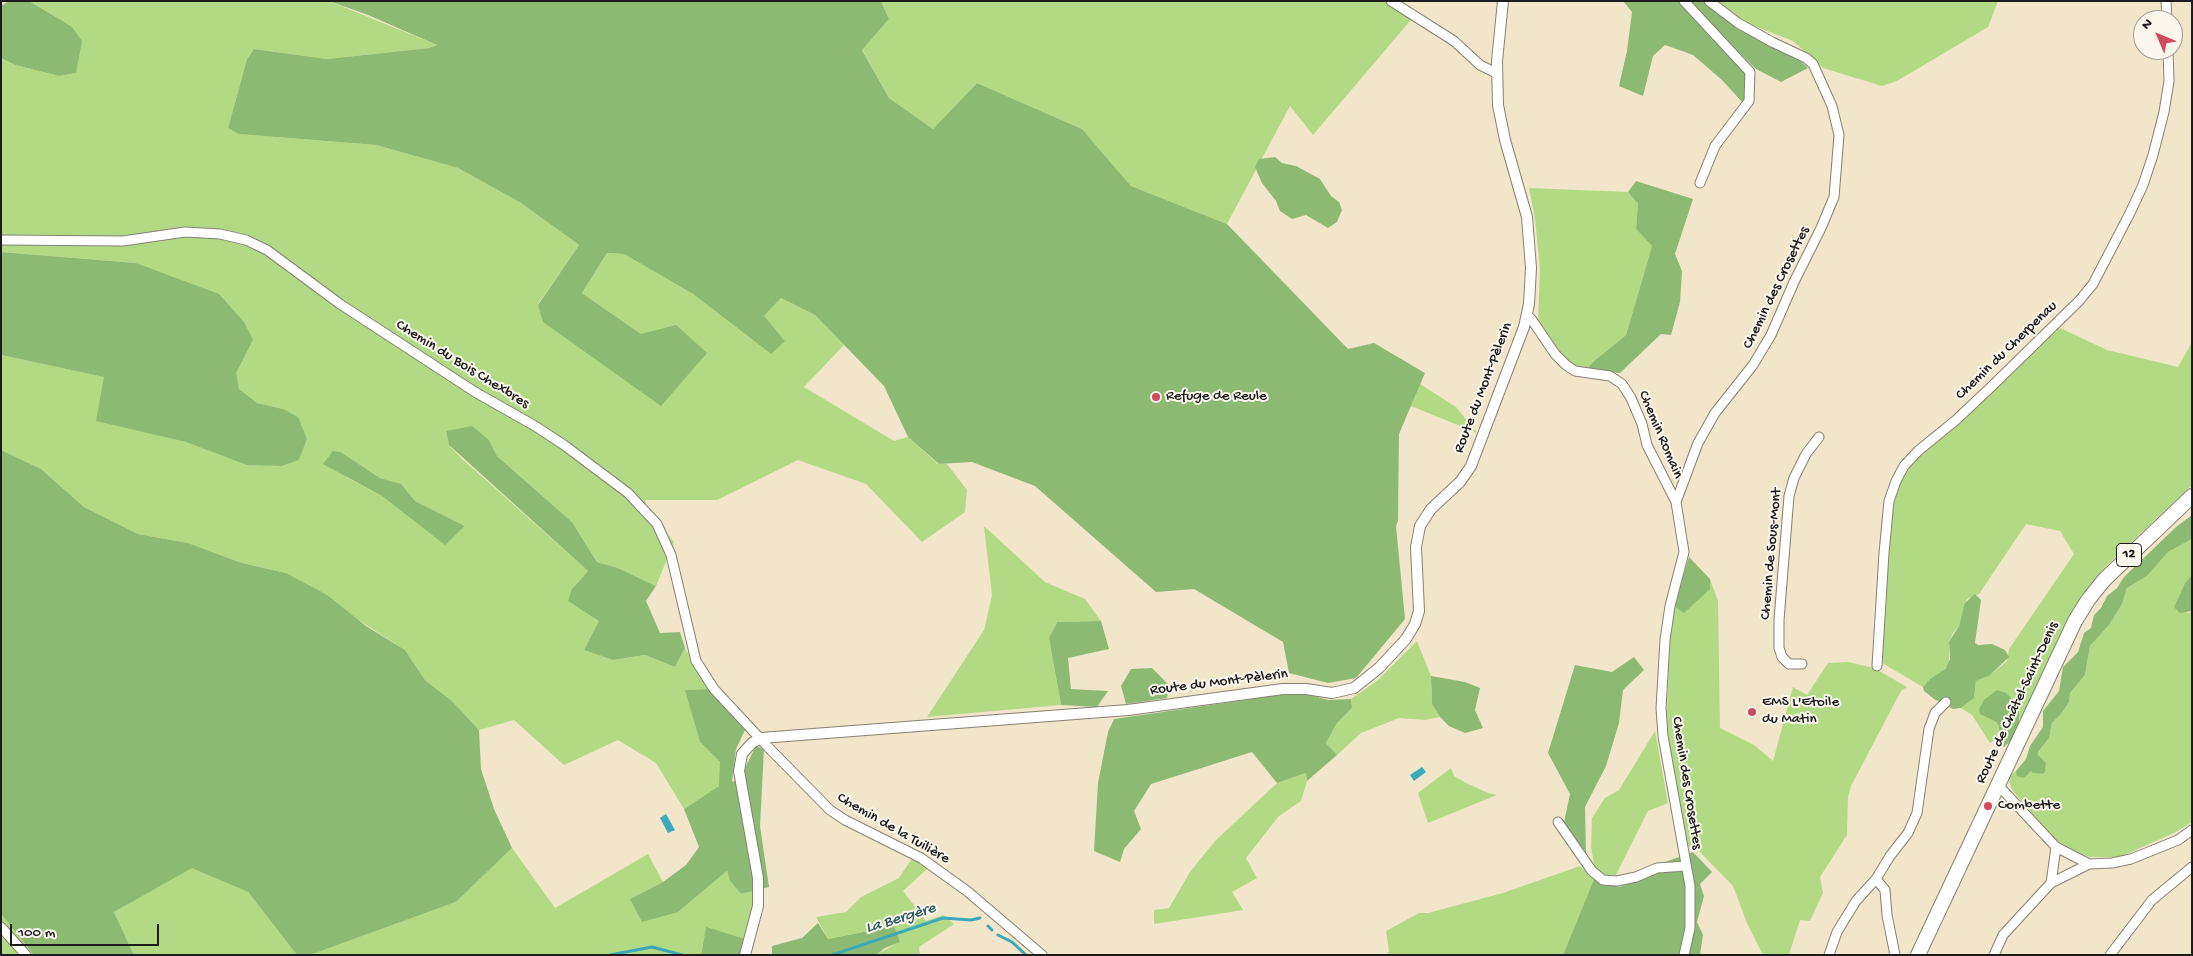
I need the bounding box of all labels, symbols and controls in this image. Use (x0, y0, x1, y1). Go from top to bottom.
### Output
north arrow (2133, 10, 2183, 60)
text: N (2138, 16, 2157, 34)
street label: Chemin des Crosettes (1740, 224, 1814, 352)
street label: Chemin du Cherpenau (1952, 298, 2062, 404)
street label: Chemin du Bois Chexbres (392, 317, 532, 413)
street label: Route du Mont-Pèlerin (1451, 320, 1517, 456)
place label: Refuge de Reule (1166, 388, 1267, 406)
street label: Chemin Romain (1633, 388, 1687, 482)
marker: Refuge de Reule (1150, 391, 1162, 403)
street label: Chemin de Sous-Mont (1757, 487, 1787, 621)
road number: 12 (2116, 544, 2142, 566)
street label: Route de Châtel-Saint-Denis (1973, 619, 2063, 787)
street label: Route du Mont-Pèlerin (1149, 666, 1289, 700)
place label: EMS L'Etoile du Matin (1762, 694, 1839, 729)
marker: EMS L'Etoile du Matin (1746, 706, 1758, 718)
street label: Chemin des Crosettes (1667, 715, 1705, 851)
street label: Chemin de la Tuilière (833, 789, 953, 869)
place label: Combette (1998, 797, 2060, 815)
marker: Combette (1982, 800, 1994, 812)
water label: La Bergère (864, 899, 938, 939)
scale bar (12, 914, 161, 946)
text: 100 m (18, 924, 55, 942)

